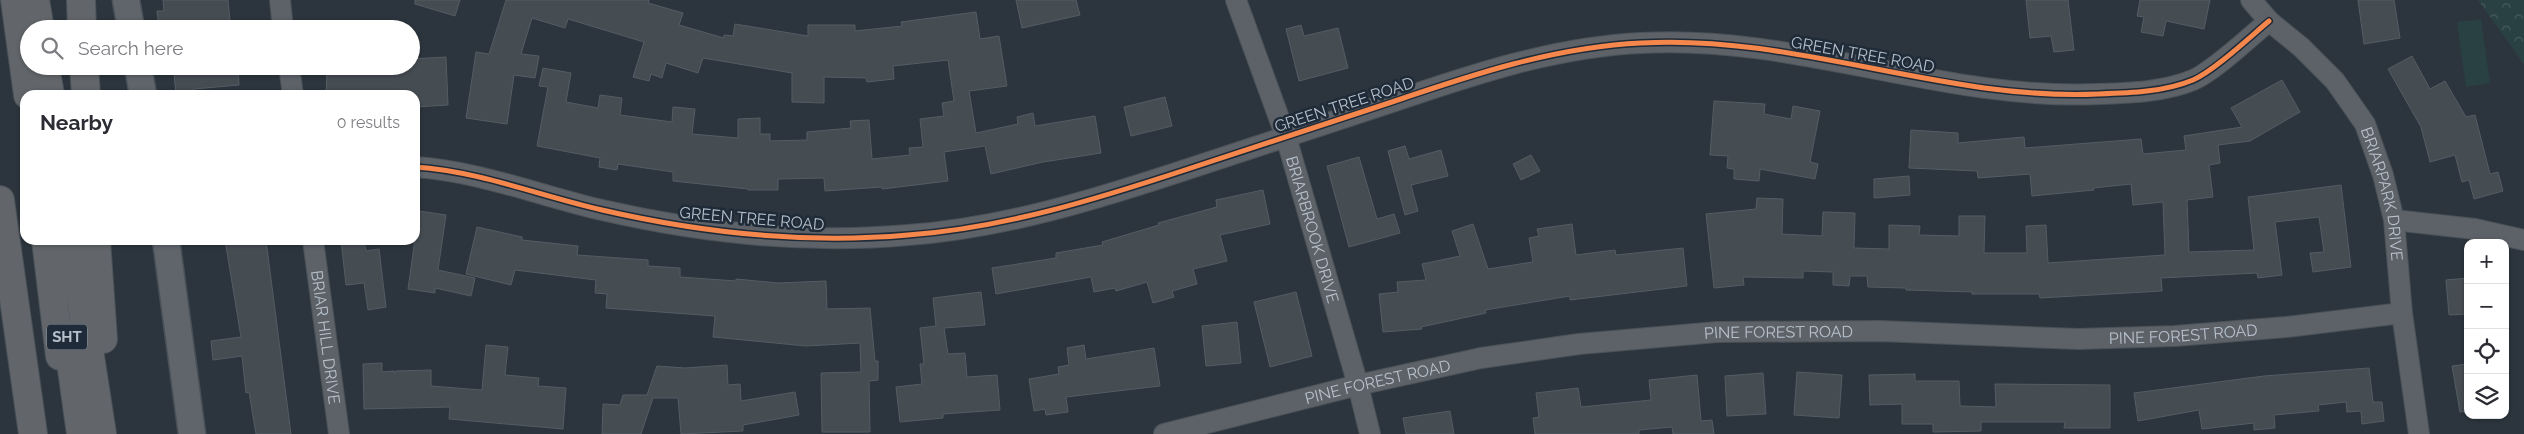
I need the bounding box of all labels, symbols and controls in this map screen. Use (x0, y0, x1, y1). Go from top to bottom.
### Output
search box (20, 20, 420, 75)
street label: GREEN TREE ROAD (1790, 33, 1936, 76)
icon: search (38, 34, 66, 62)
text: Search here (78, 37, 184, 59)
street label: GREEN TREE ROAD (1272, 73, 1416, 136)
text: Nearby (40, 110, 113, 135)
text: 0 results (337, 113, 400, 132)
street label: BRIARPARK DRIVE (2357, 125, 2406, 262)
street label: BRIARBROOK DRIVE (1282, 154, 1343, 305)
street label: GREEN TREE ROAD (679, 203, 825, 234)
map controls (2464, 239, 2509, 419)
button: + (2464, 239, 2509, 284)
street label: BRIAR HILL DRIVE (307, 269, 344, 406)
button: − (2464, 284, 2509, 329)
street label: PINE FOREST ROAD (2109, 320, 2258, 348)
street label: PINE FOREST ROAD (1703, 322, 1853, 343)
road number: SHT (47, 324, 87, 350)
button: locate (2464, 329, 2509, 374)
street label: PINE FOREST ROAD (1303, 356, 1452, 408)
button: layers (2464, 374, 2509, 419)

